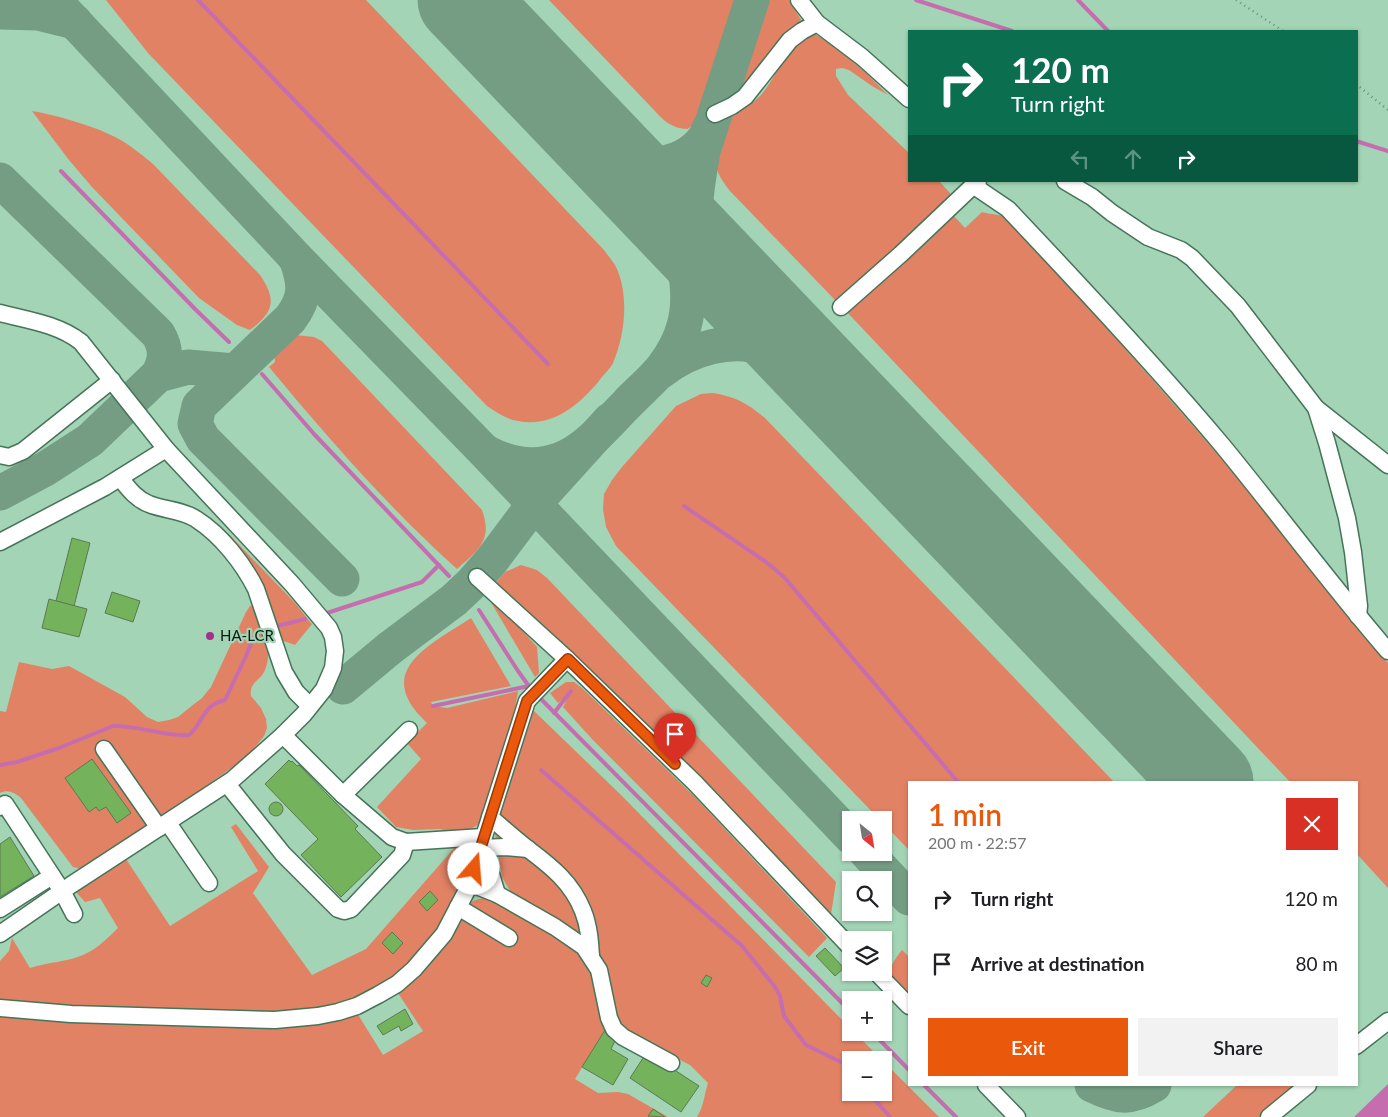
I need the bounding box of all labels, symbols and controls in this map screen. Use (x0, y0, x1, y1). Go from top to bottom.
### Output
text: 120 m (1011, 48, 1110, 90)
icon: right (928, 50, 993, 115)
text: Turn right (1011, 90, 1105, 117)
icon: left (1066, 145, 1094, 173)
icon: ahead (1119, 145, 1147, 173)
icon: right (1172, 145, 1200, 173)
place label: HA-LCR (220, 626, 274, 644)
marker: HA-LCR (204, 630, 216, 642)
pin (654, 713, 696, 764)
icon: arrive (661, 720, 689, 748)
text: 1 min (928, 796, 1002, 832)
button: close (1286, 798, 1338, 850)
north arrow (842, 811, 892, 861)
map controls (842, 811, 892, 1101)
text: 200 m · 22:57 (928, 833, 1027, 852)
position arrow (447, 842, 499, 894)
button: search (842, 871, 892, 921)
icon: right (928, 885, 956, 913)
text: Turn right (971, 887, 1053, 910)
text: 120 m (1284, 887, 1338, 910)
button: layers (842, 931, 892, 981)
icon: arrive (928, 950, 956, 978)
text: Arrive at destination (971, 952, 1144, 975)
text: 80 m (1295, 952, 1338, 975)
button: + (842, 991, 892, 1041)
button: Exit (928, 1018, 1128, 1076)
button: Share (1138, 1018, 1338, 1076)
button: − (842, 1051, 892, 1101)

